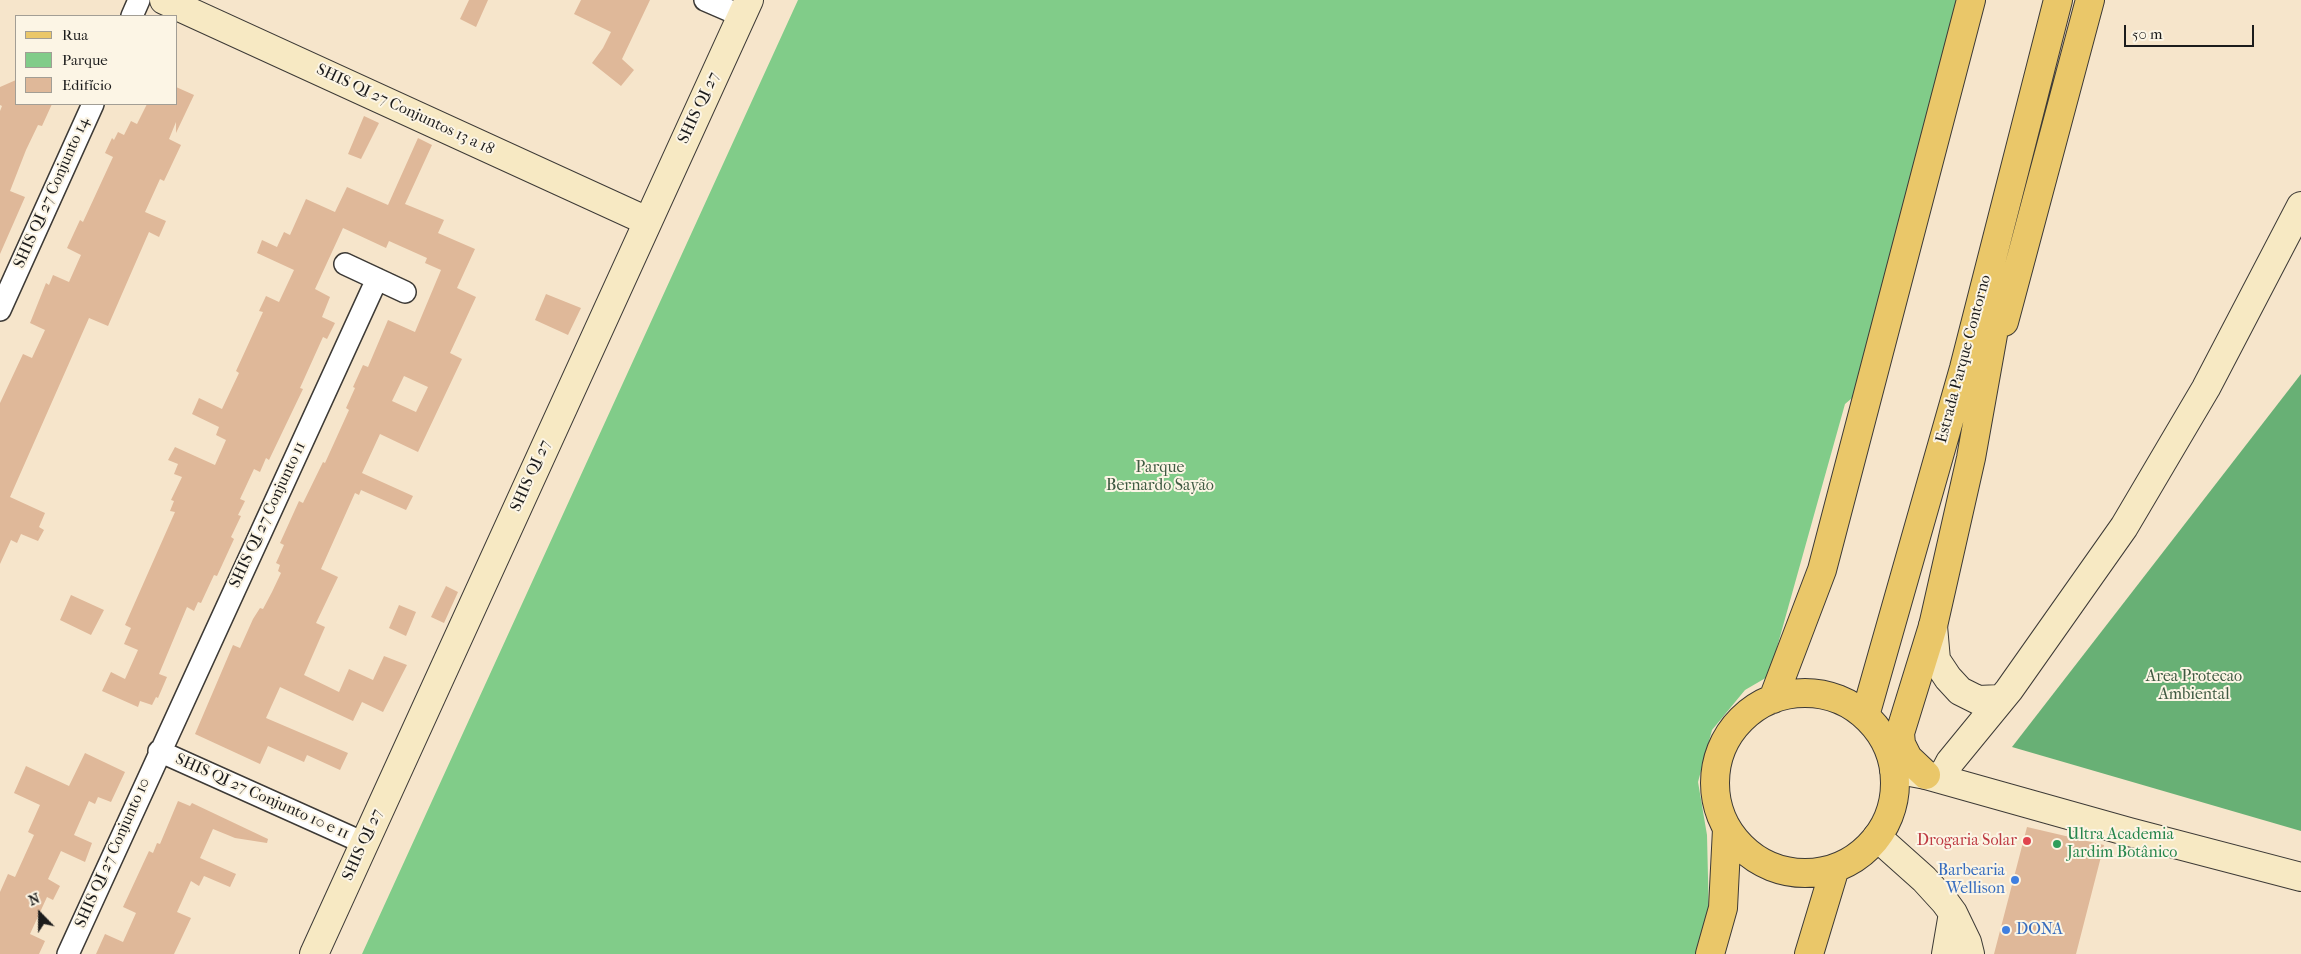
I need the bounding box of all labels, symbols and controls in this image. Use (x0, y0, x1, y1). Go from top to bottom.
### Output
legend (15, 15, 178, 105)
scale bar (2126, 15, 2256, 47)
text: 50 m (2132, 25, 2162, 43)
text: Rua (62, 26, 88, 44)
text: Parque (62, 51, 108, 69)
street label: SHIS QI 27 Conjuntos 13 a 18 (313, 60, 497, 160)
street label: SHIS QI 27 (674, 69, 724, 147)
text: Edifício (62, 76, 112, 94)
street label: SHIS QI 27 Conjunto 14 (10, 115, 94, 271)
street label: Estrada Parque Contorno (1932, 273, 1996, 445)
street label: SHIS QI 27 (507, 437, 555, 515)
street label: SHIS QI 27 Conjunto 11 (226, 439, 310, 591)
park label: Parque Bernardo Sayão (1106, 458, 1214, 496)
park label: Area Protecao Ambiental (2146, 667, 2242, 705)
street label: SHIS QI 27 Conjunto 10 e 11 (172, 750, 352, 844)
street label: SHIS QI 27 Conjunto 10 (71, 775, 155, 931)
street label: SHIS QI 27 (339, 806, 387, 884)
place label: Ultra Academia Jardim Botânico (2067, 825, 2177, 863)
place label: Drogaria Solar (1917, 831, 2017, 851)
marker: Drogaria Solar (2021, 835, 2033, 847)
marker: Ultra Academia Jardim Botânico (2051, 838, 2063, 850)
place label: Barbearia Wellison (1938, 861, 2005, 899)
marker: Barbearia Wellison (2009, 874, 2021, 886)
north arrow (15, 889, 65, 939)
text: N (26, 890, 42, 909)
place label: DONA (2016, 920, 2063, 940)
marker: DONA (2000, 924, 2012, 936)

